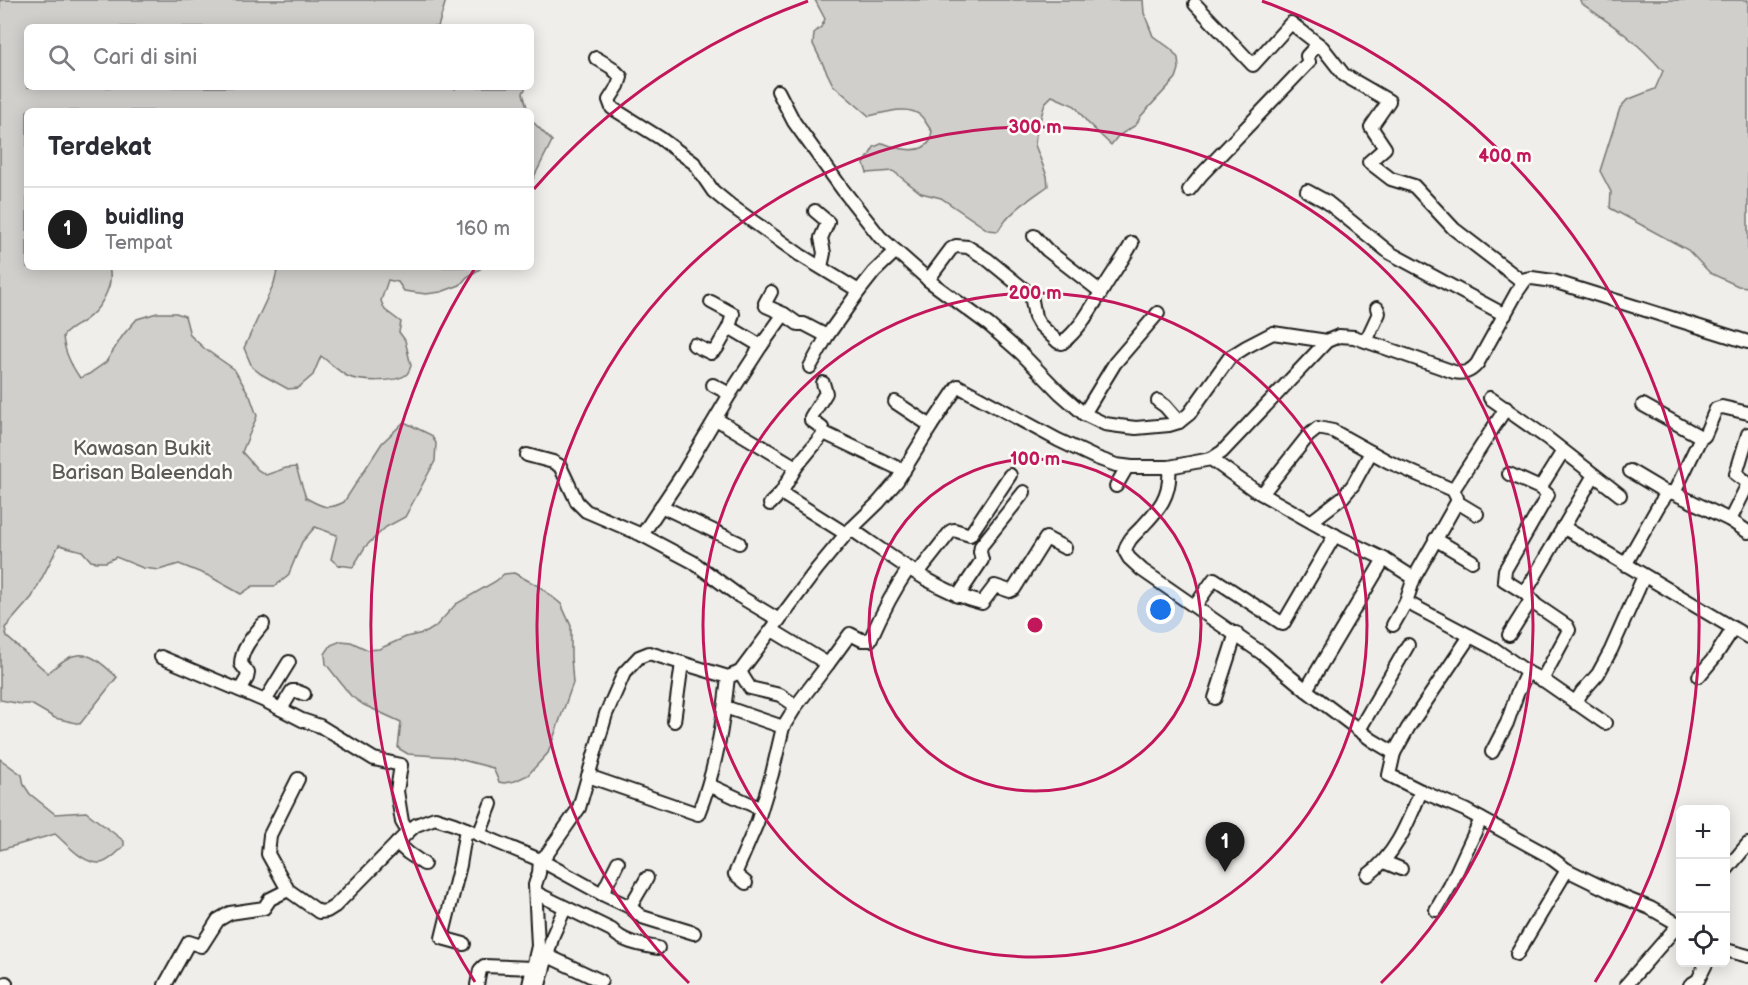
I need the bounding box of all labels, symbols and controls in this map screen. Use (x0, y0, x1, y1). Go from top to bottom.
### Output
search box (24, 24, 534, 90)
icon: search (45, 41, 78, 74)
text: Cari di sini (93, 44, 197, 71)
text: 300 m (1008, 117, 1062, 138)
text: Terdekat (48, 132, 151, 163)
text: 400 m (1478, 146, 1532, 167)
text: buidling (105, 204, 184, 231)
text: 1 (63, 217, 72, 241)
text: 160 m (456, 217, 510, 241)
text: Tempat (105, 231, 172, 255)
text: 200 m (1008, 283, 1062, 304)
park label: Kawasan Bukit Barisan Baleendah (51, 436, 233, 485)
text: 100 m (1010, 449, 1060, 470)
your location (1146, 595, 1175, 624)
centre of rings (1025, 615, 1045, 635)
map controls (1676, 805, 1730, 967)
button: + (1676, 805, 1730, 859)
pin: 1 (1206, 822, 1244, 872)
button: − (1676, 859, 1730, 913)
button: locate (1676, 913, 1730, 967)

